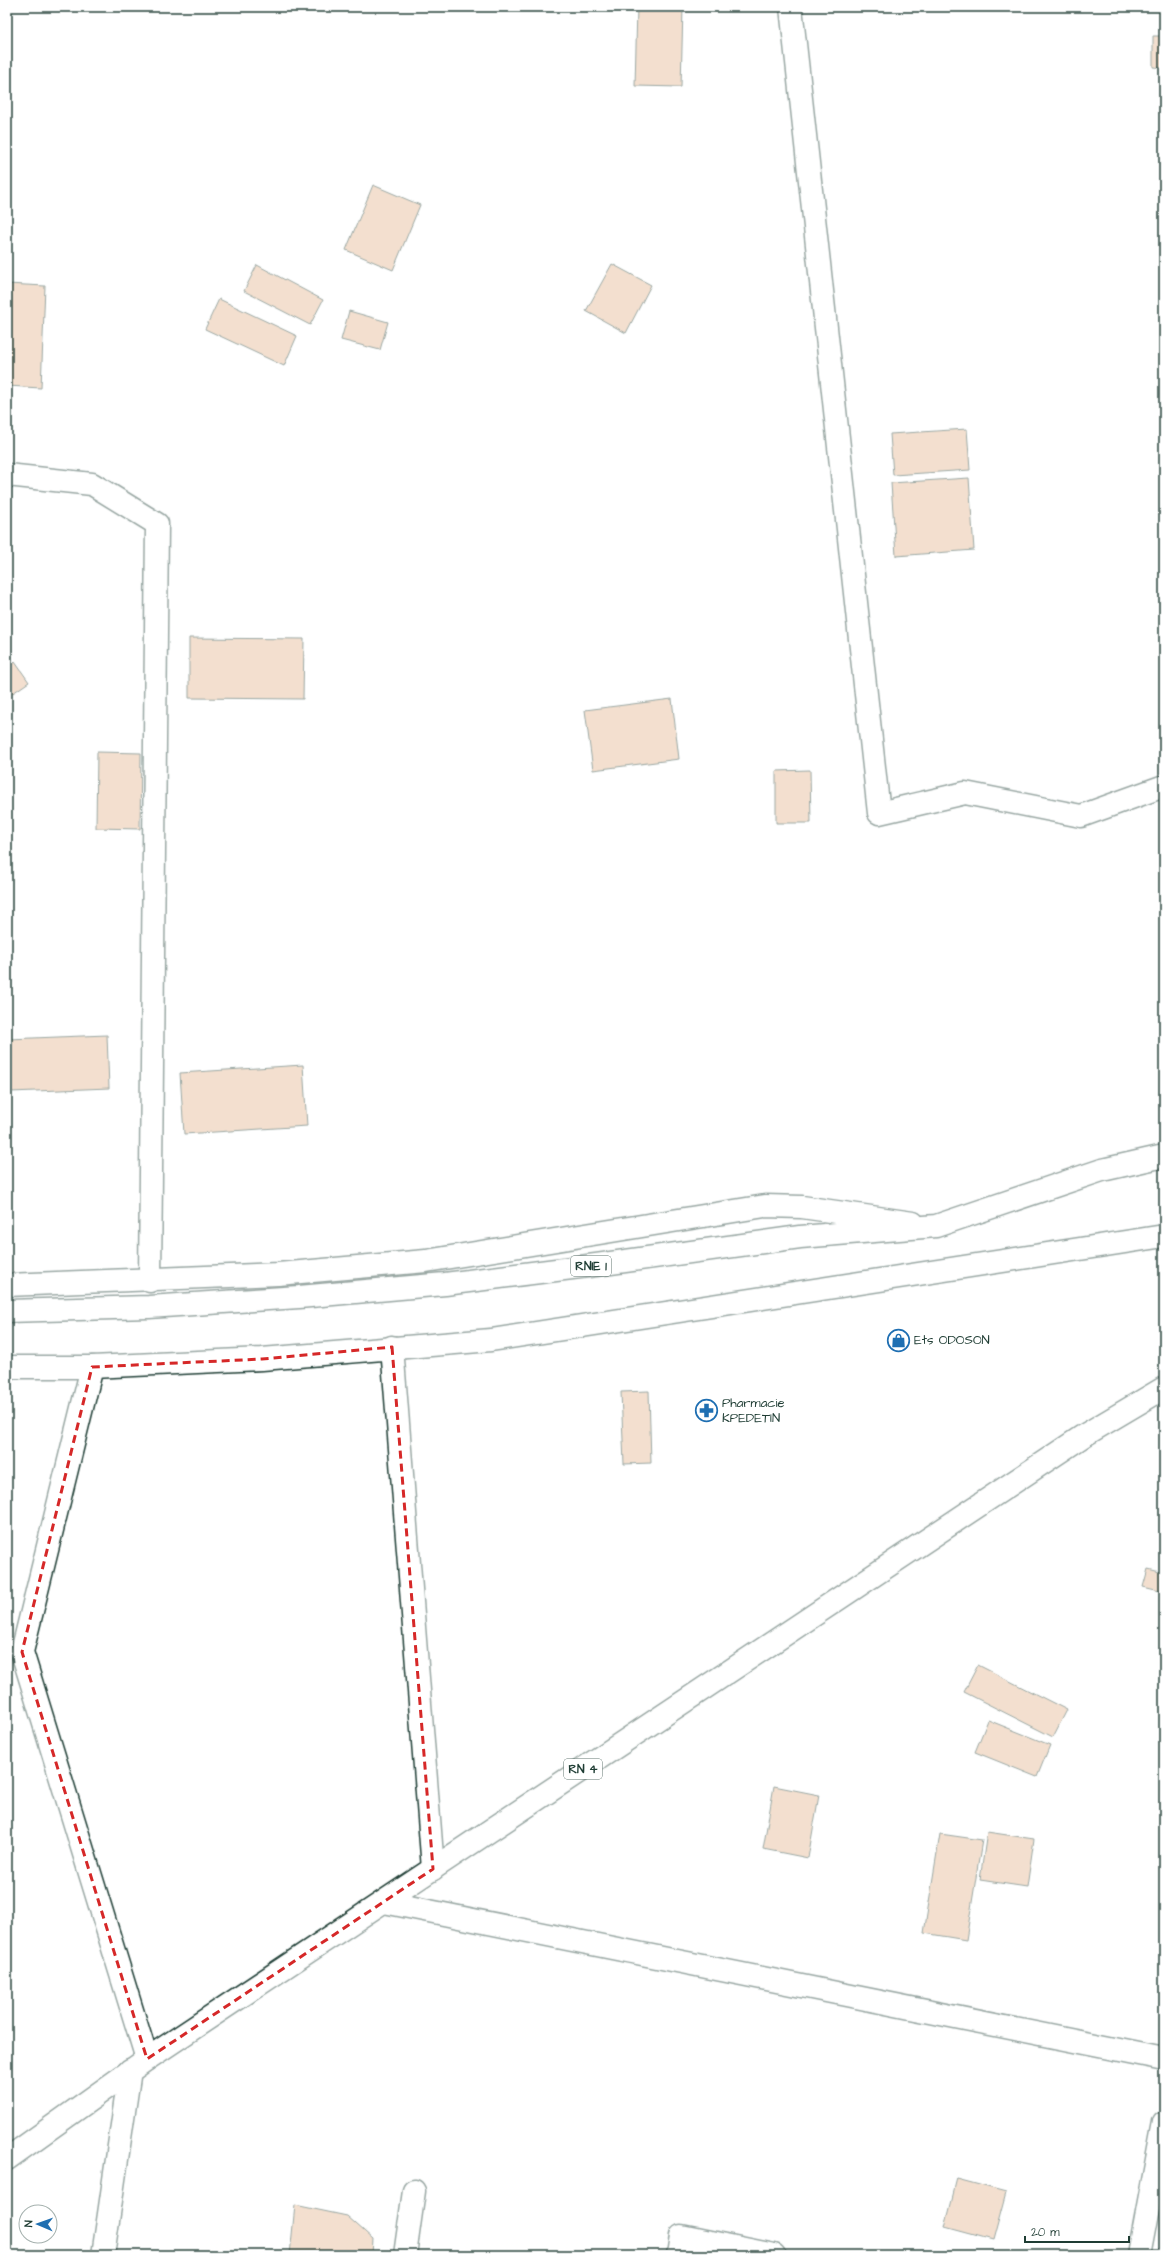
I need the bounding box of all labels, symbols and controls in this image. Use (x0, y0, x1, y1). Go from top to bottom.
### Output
road number: RNIE 1 (571, 1256, 611, 1276)
shop icon: Ets ODOSON (885, 1327, 911, 1353)
place label: Ets ODOSON (914, 1331, 990, 1349)
place label: Pharmacie KPEDETIN (722, 1394, 784, 1427)
pharmacy icon: Pharmacie KPEDETIN (693, 1397, 719, 1423)
road number: RN 4 (564, 1759, 602, 1779)
north arrow (18, 2204, 58, 2244)
scale bar (1025, 2218, 1129, 2244)
text: N (21, 2220, 36, 2227)
text: 20 m (1031, 2224, 1060, 2241)

